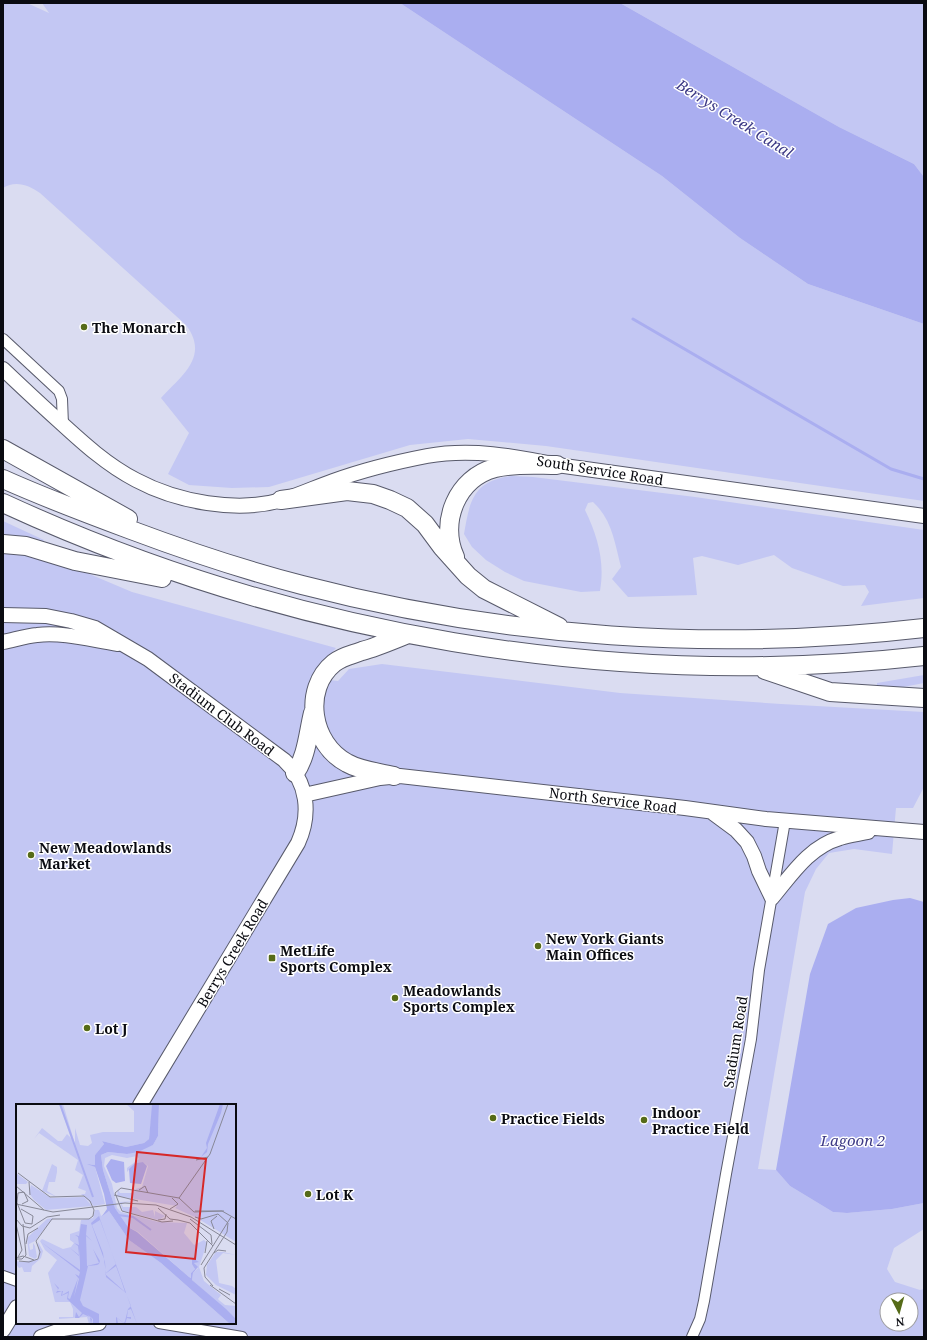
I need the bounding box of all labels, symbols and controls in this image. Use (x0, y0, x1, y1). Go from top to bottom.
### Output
water label: Berrys Creek Canal (672, 74, 797, 162)
place label: The Monarch (92, 318, 186, 337)
marker: The Monarch (79, 322, 89, 332)
street label: South Service Road (535, 451, 665, 489)
street label: Stadium Club Road (166, 668, 279, 760)
street label: North Service Road (548, 783, 679, 817)
place label: New Meadowlands Market (39, 838, 172, 873)
marker: New Meadowlands Market (26, 850, 36, 860)
street label: Berrys Creek Road (192, 895, 272, 1011)
place label: New York Giants Main Offices (546, 929, 664, 964)
place label: MetLife Sports Complex (280, 941, 392, 976)
marker: New York Giants Main Offices (533, 941, 543, 951)
marker: MetLife Sports Complex (267, 953, 277, 963)
place label: Meadowlands Sports Complex (403, 981, 515, 1016)
marker: Meadowlands Sports Complex (390, 993, 400, 1003)
street label: Stadium Road (718, 994, 752, 1089)
place label: Lot J (95, 1019, 128, 1038)
marker: Lot J (82, 1023, 92, 1033)
place label: Indoor Practice Field (652, 1103, 749, 1138)
inset map (16, 1104, 236, 1324)
place label: Practice Fields (501, 1109, 605, 1128)
marker: Practice Fields (488, 1113, 498, 1123)
marker: Indoor Practice Field (639, 1115, 649, 1125)
water label: Lagoon 2 (820, 1130, 885, 1150)
place label: Lot K (316, 1185, 354, 1204)
marker: Lot K (303, 1189, 313, 1199)
north arrow (879, 1292, 919, 1332)
text: N (895, 1315, 905, 1330)

